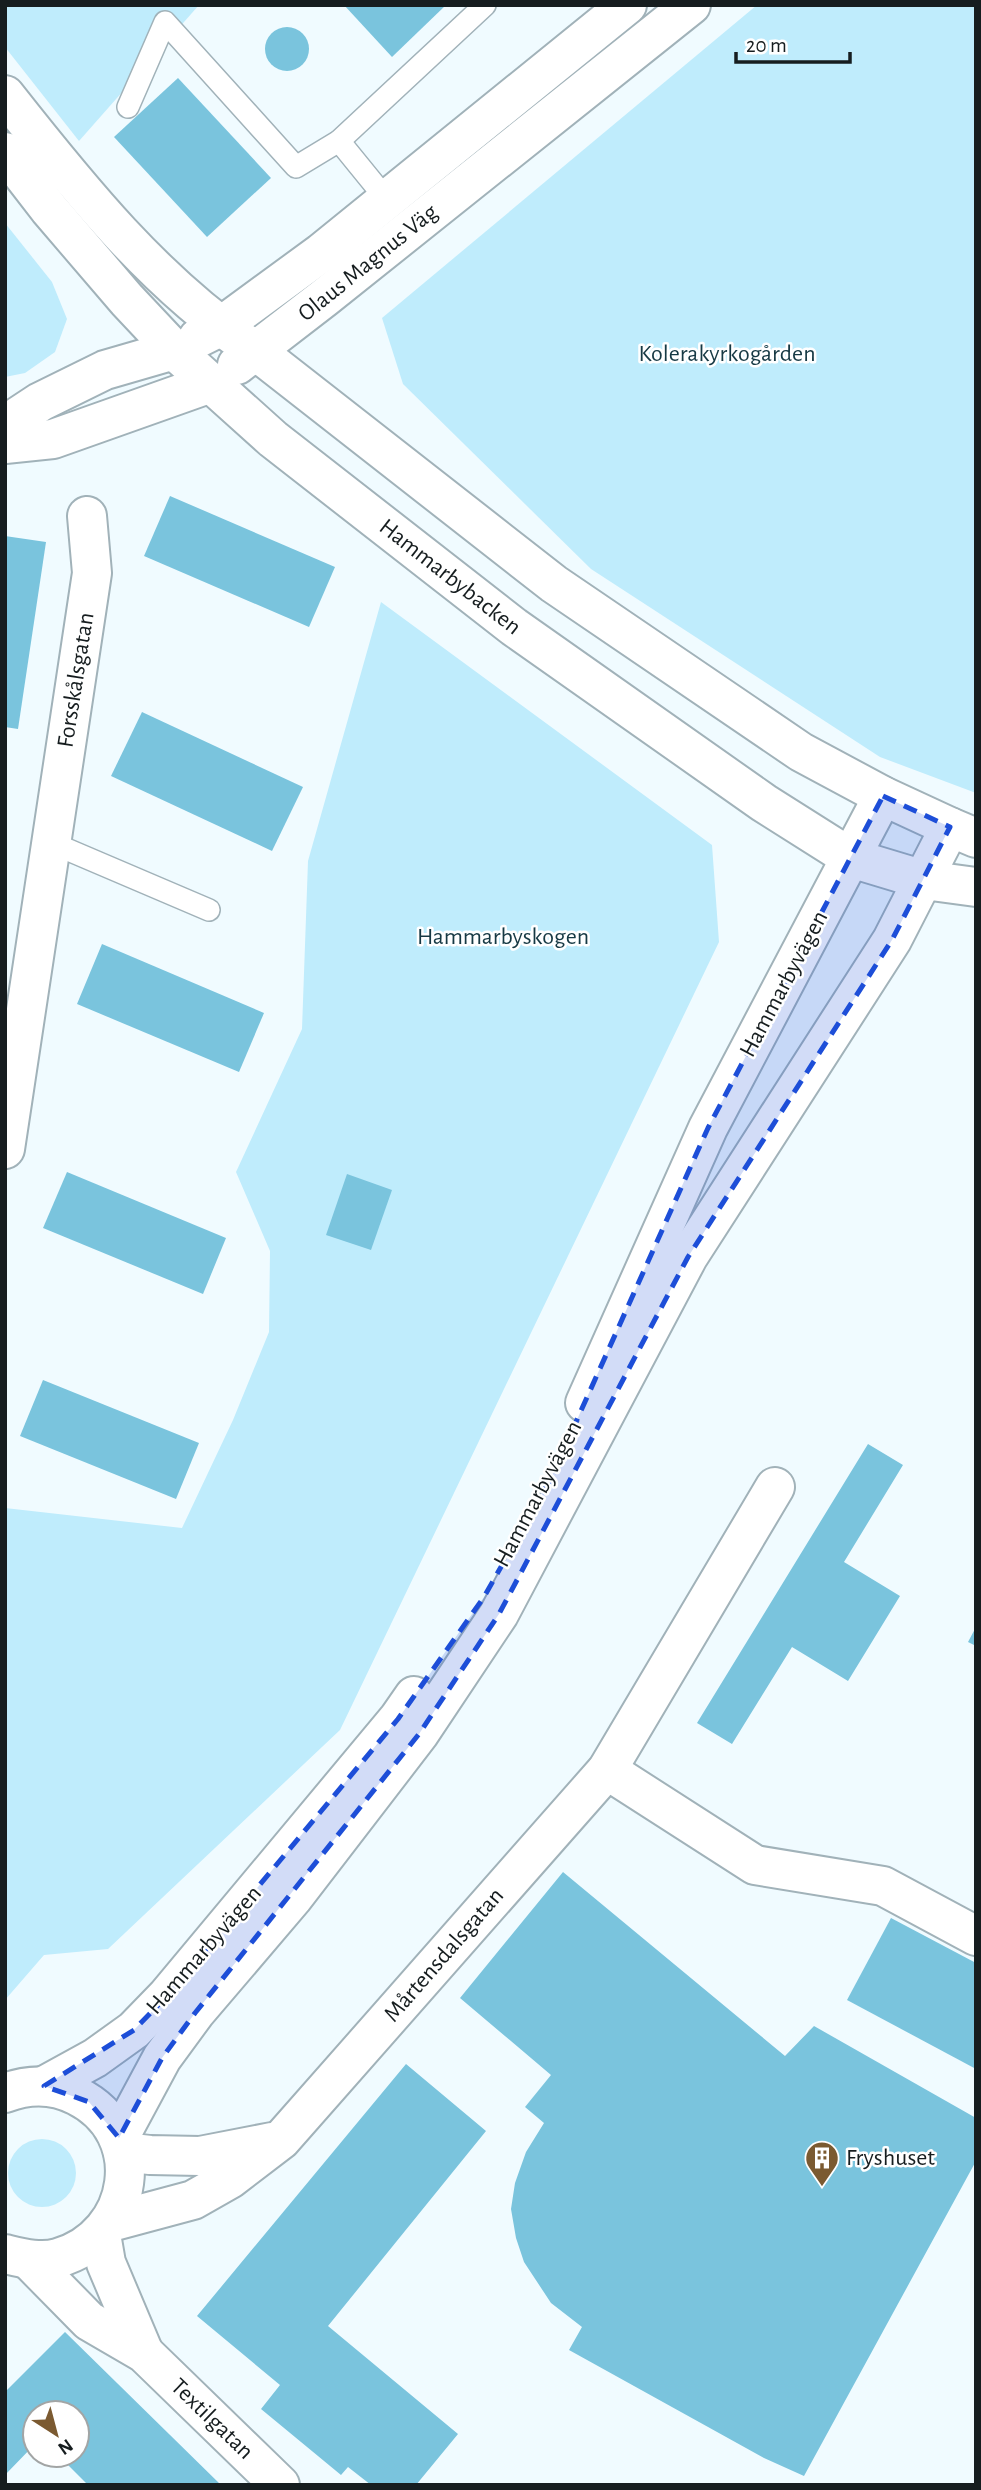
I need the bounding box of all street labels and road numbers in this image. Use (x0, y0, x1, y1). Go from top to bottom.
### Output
street label: Olaus Magnus Väg (294, 200, 442, 326)
street label: Hammarbybacken (375, 514, 525, 640)
street label: Forsskålsgatan (53, 611, 99, 749)
street label: Hammarbyvägen (735, 907, 833, 1061)
street label: Hammarbyvägen (489, 1417, 587, 1571)
street label: Hammarbyvägen (142, 1881, 266, 2019)
street label: Mårtensdalsgatan (380, 1883, 508, 2027)
street label: Textilgatan (166, 2374, 258, 2464)

